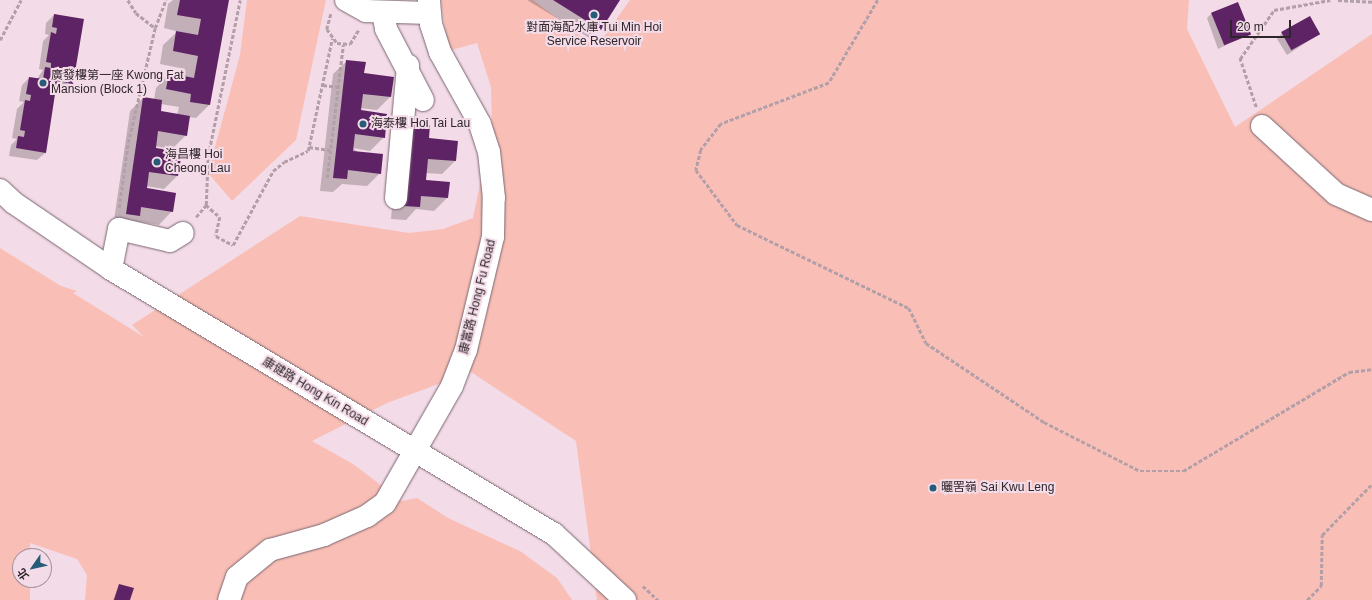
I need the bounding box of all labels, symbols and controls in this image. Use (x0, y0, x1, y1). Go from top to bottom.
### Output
marker: 對面海配水庫 Tui Min Hoi Service Reservoir (589, 10, 599, 20)
scale bar (1232, 12, 1293, 38)
text: 20 m (1237, 20, 1264, 34)
place label: 對面海配水庫 Tui Min Hoi Service Reservoir (526, 21, 662, 49)
place label: 廣發樓第一座 Kwong Fat Mansion (Block 1) (51, 69, 184, 97)
marker: 廣發樓第一座 Kwong Fat Mansion (Block 1) (38, 78, 48, 88)
place label: 海泰樓 Hoi Tai Lau (371, 117, 470, 131)
marker: 海泰樓 Hoi Tai Lau (358, 119, 368, 129)
place label: 海昌樓 Hoi Cheong Lau (165, 148, 230, 176)
marker: 海昌樓 Hoi Cheong Lau (152, 157, 162, 167)
street label: 康富路 Hong Fu Road (457, 238, 499, 356)
street label: 康健路 Hong Kin Road (260, 355, 370, 429)
place label: 曬罟嶺 Sai Kwu Leng (941, 481, 1054, 495)
marker: 曬罟嶺 Sai Kwu Leng (928, 483, 938, 493)
north arrow (12, 548, 52, 588)
text: 北 (15, 566, 31, 582)

